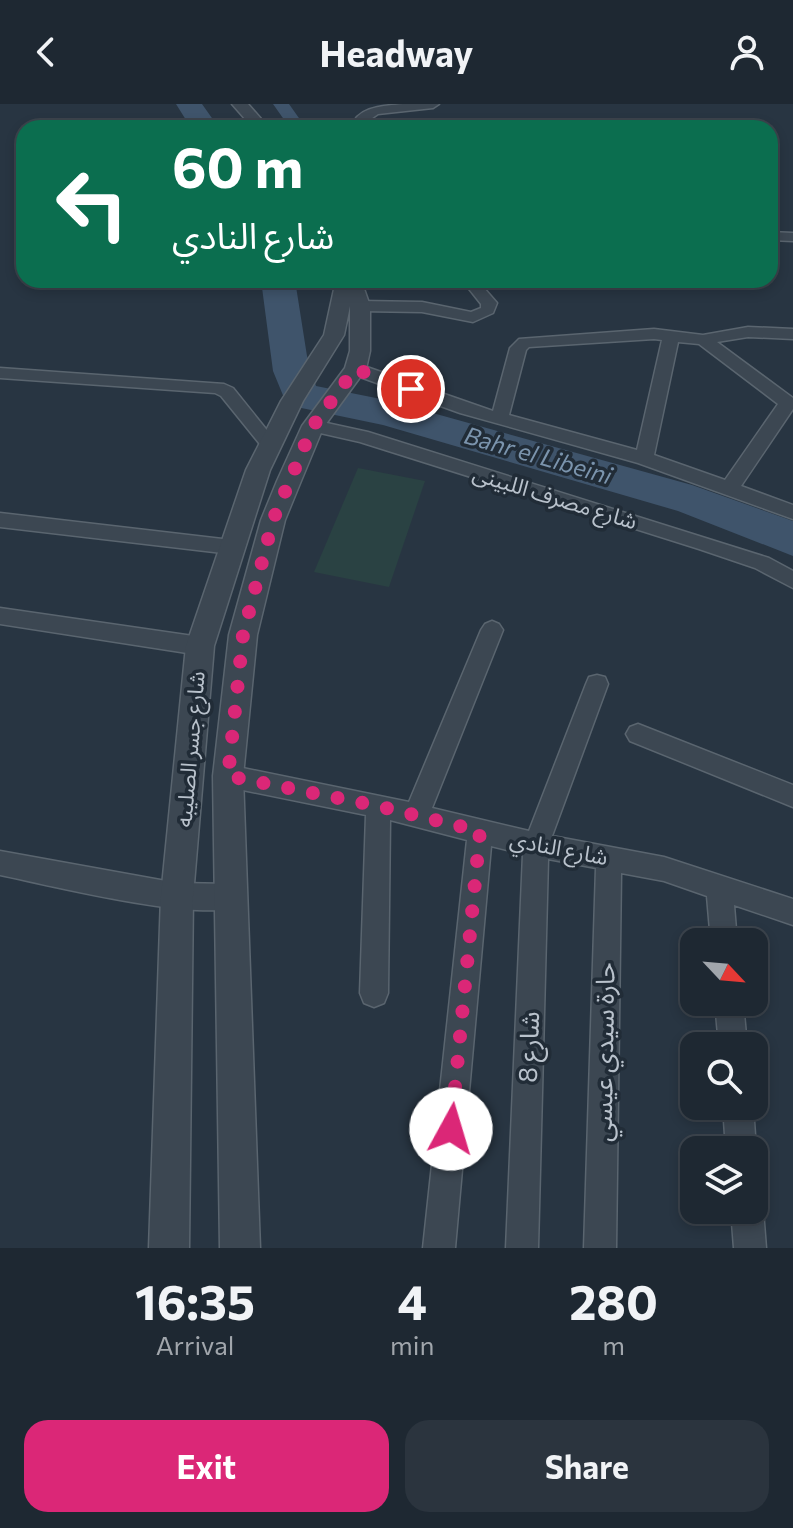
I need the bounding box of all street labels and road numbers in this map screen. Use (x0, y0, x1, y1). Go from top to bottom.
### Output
street label: شارع مصرف اللبينى (469, 459, 641, 538)
street label: شارع جسر الصليبه (169, 670, 214, 828)
street label: شارع النادي (507, 825, 610, 874)
street label: حارة سيدي عيسي (585, 962, 626, 1142)
street label: شارع 8 (511, 1011, 549, 1083)

